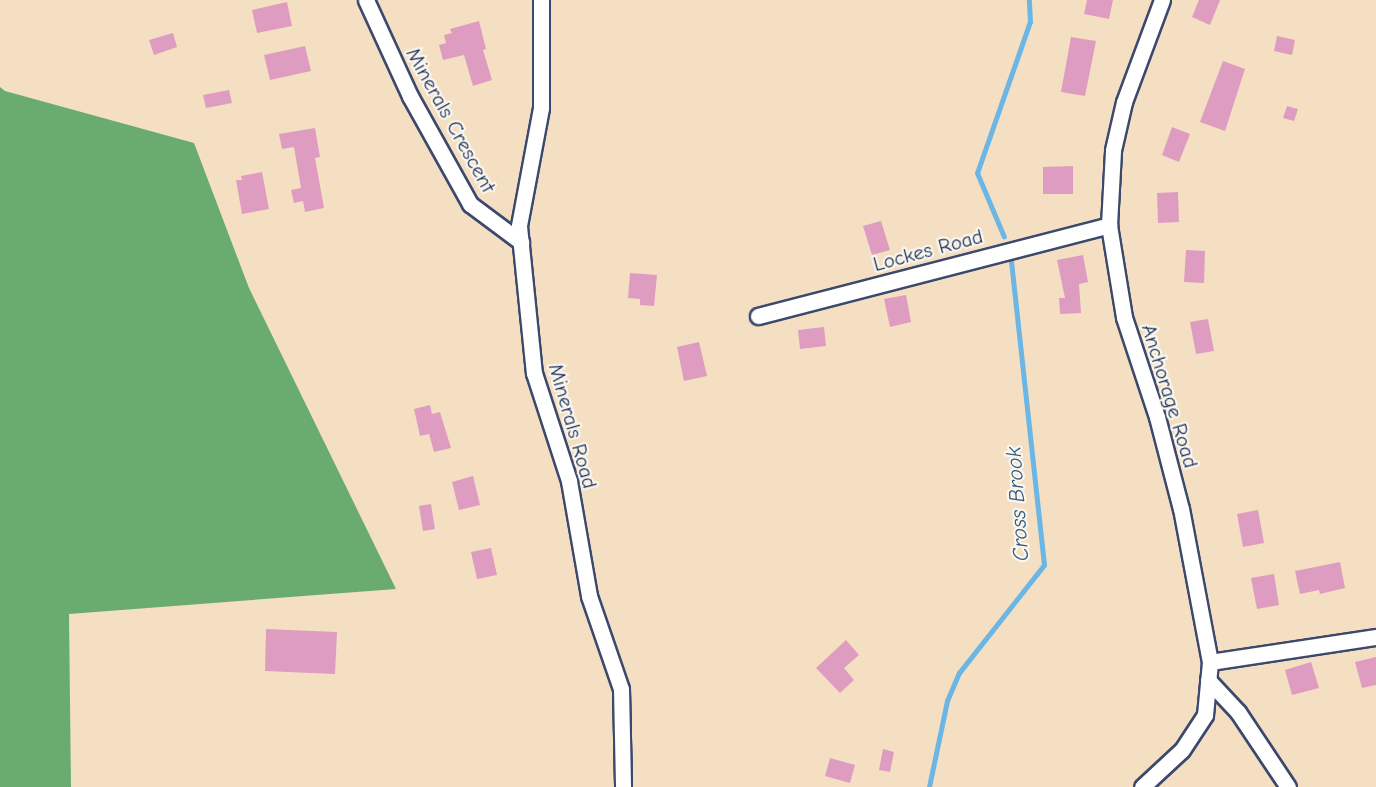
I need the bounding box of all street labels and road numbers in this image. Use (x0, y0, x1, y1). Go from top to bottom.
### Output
street label: Minerals Crescent (401, 43, 501, 197)
street label: Lockes Road (870, 223, 986, 277)
street label: Anchorage Road (1136, 321, 1204, 471)
street label: Minerals Road (543, 361, 603, 491)

